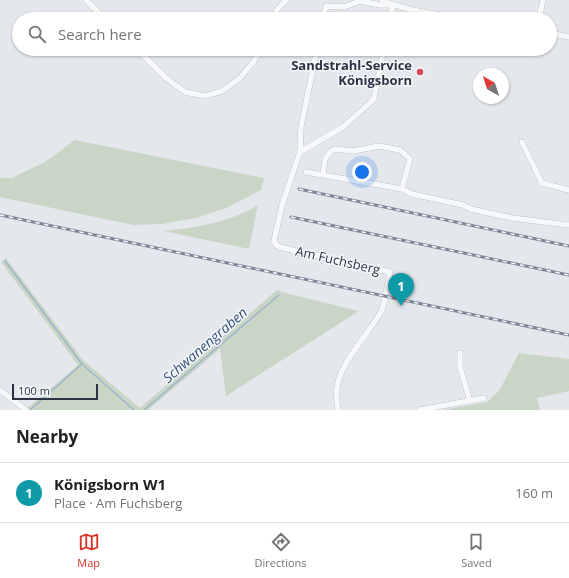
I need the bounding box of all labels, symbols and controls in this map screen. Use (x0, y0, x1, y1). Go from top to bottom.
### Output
search box (12, 12, 557, 56)
icon: search (26, 23, 48, 45)
text: Search here (58, 24, 142, 44)
place label: Sandstrahl-Service Königsborn (291, 56, 412, 89)
marker: Sandstrahl-Service Königsborn (415, 67, 425, 77)
north arrow (473, 68, 509, 104)
your location (352, 162, 372, 182)
street label: Am Fuchsberg (294, 242, 382, 278)
pin: 1 (388, 273, 414, 306)
water label: Schwanengraben (158, 303, 251, 387)
scale bar (12, 382, 98, 401)
text: 100 m (18, 383, 50, 398)
text: Nearby (16, 425, 78, 448)
text: Königsborn W1 (54, 474, 166, 494)
text: 1 (25, 484, 33, 502)
text: 160 m (515, 484, 553, 502)
text: Place · Am Fuchsberg (54, 494, 182, 512)
tab: Map (77, 531, 100, 570)
tab: Directions (255, 531, 307, 570)
tab: Saved (461, 531, 492, 570)

